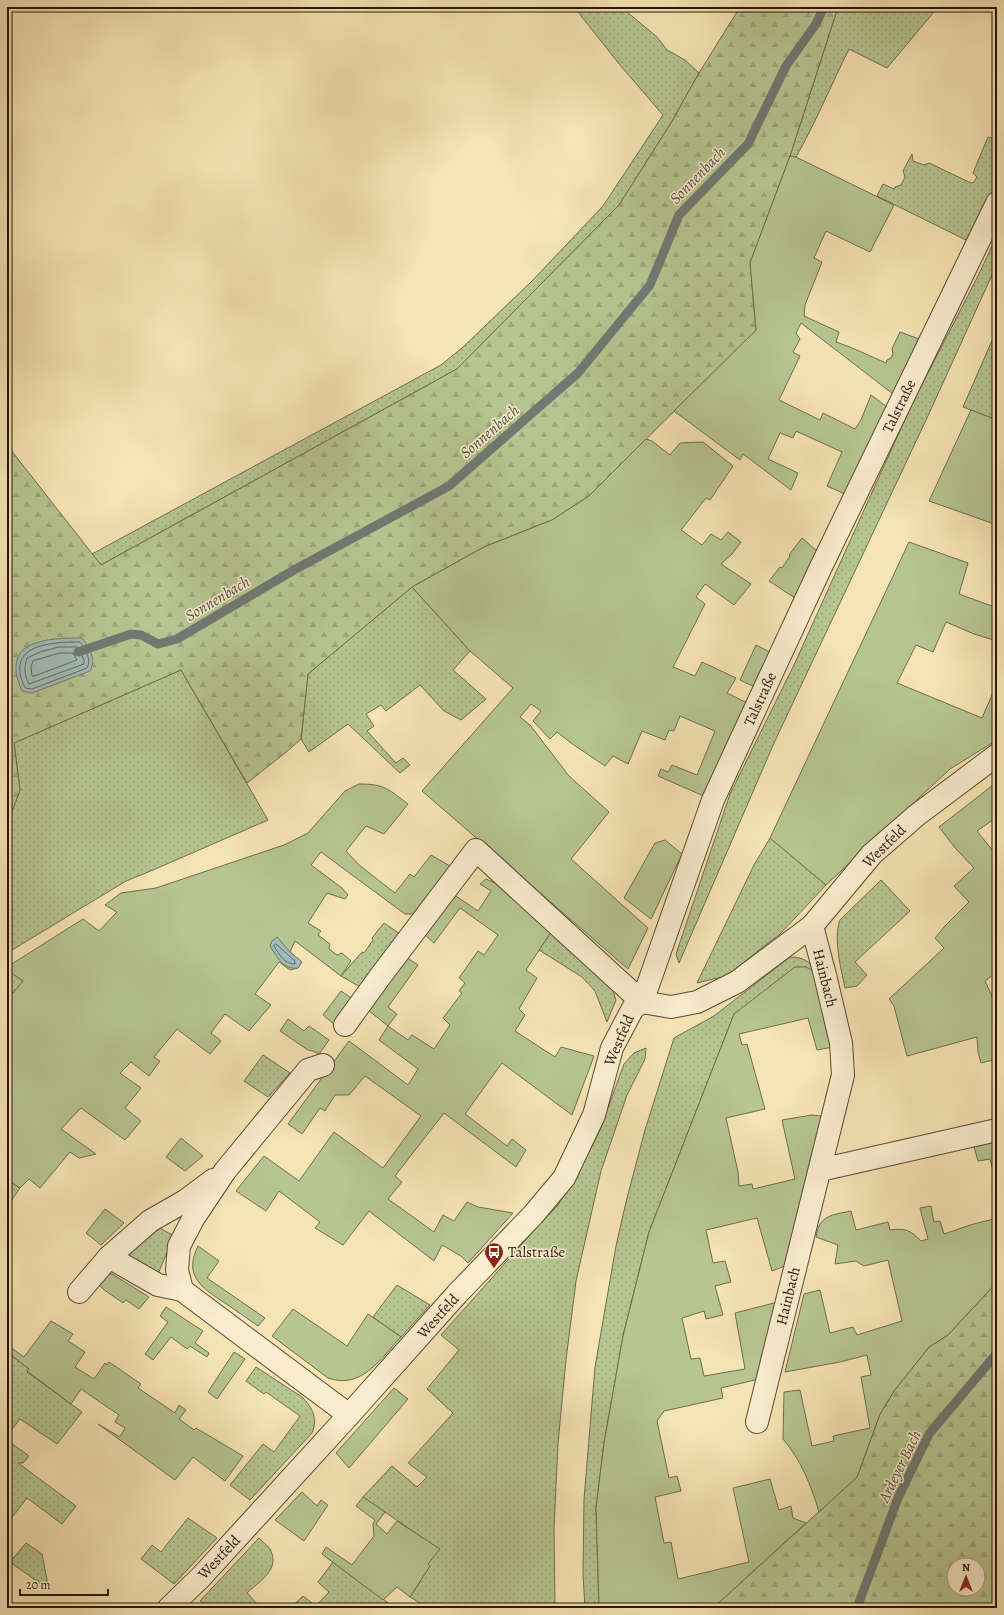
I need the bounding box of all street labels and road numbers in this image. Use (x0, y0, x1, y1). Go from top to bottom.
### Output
street label: Talstraße (877, 376, 921, 436)
street label: Talstraße (739, 669, 781, 729)
street label: Westfeld (857, 820, 911, 873)
street label: Hainbach (808, 947, 842, 1009)
street label: Westfeld (599, 1011, 639, 1070)
street label: Hainbach (771, 1265, 805, 1327)
street label: Westfeld (412, 1289, 464, 1343)
street label: Westfeld (193, 1530, 245, 1584)

